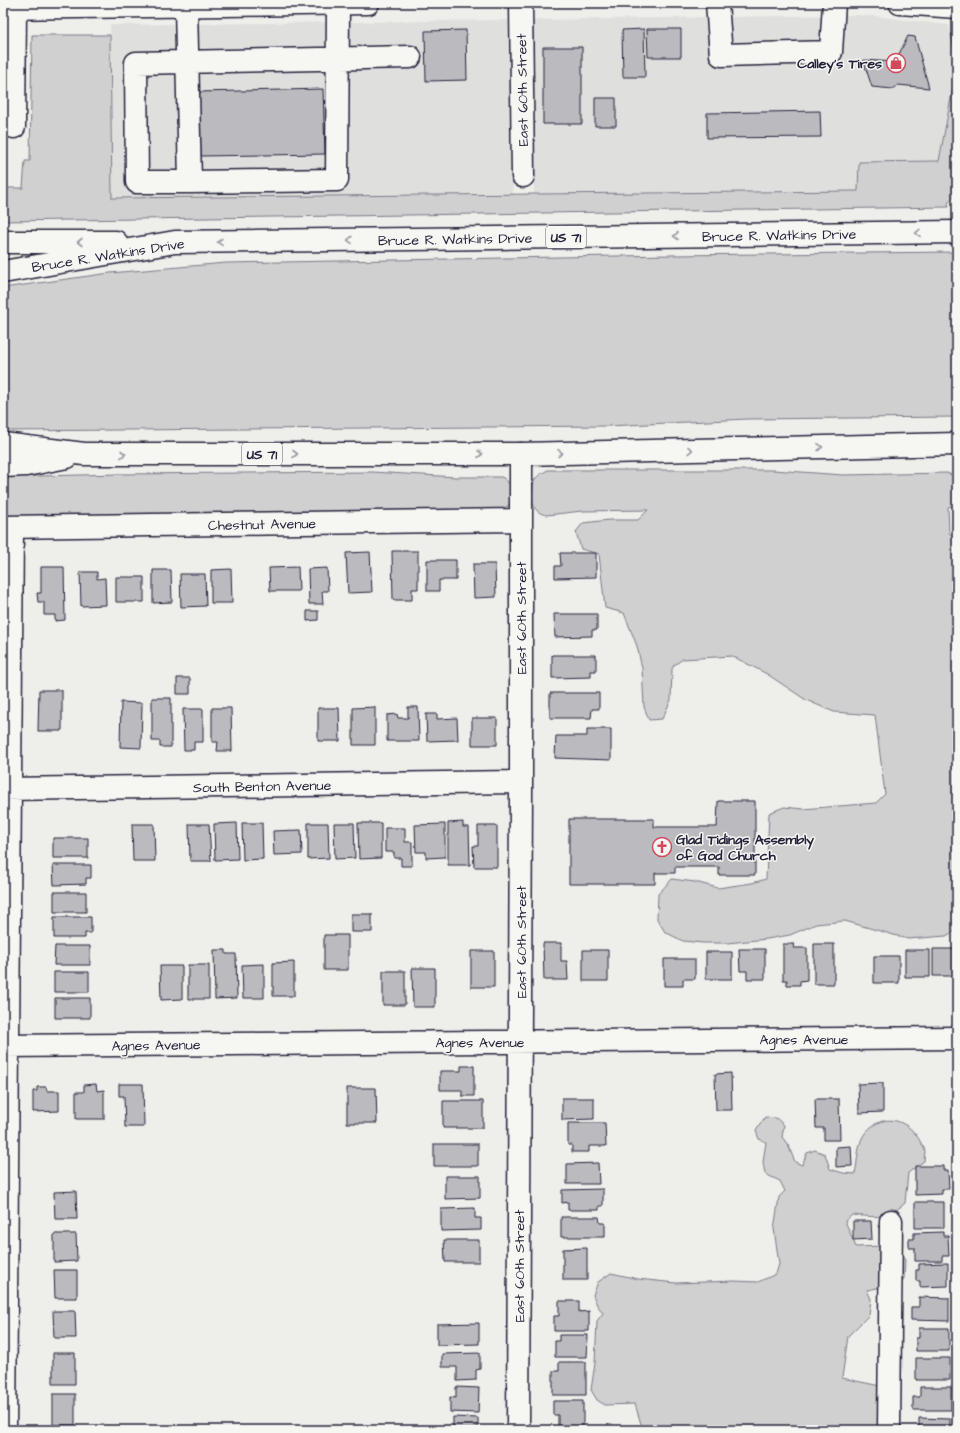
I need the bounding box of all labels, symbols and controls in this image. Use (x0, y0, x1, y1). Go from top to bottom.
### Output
street label: East 60th Street (512, 33, 534, 147)
shop icon: Calley's Tires (885, 52, 907, 74)
place label: Calley's Tires (797, 54, 882, 74)
street label: Bruce R. Watkins Drive (702, 225, 857, 247)
road number: US 71 (546, 226, 586, 248)
street label: Bruce R. Watkins Drive (378, 229, 533, 251)
one-way arrow (915, 229, 921, 237)
one-way arrow (673, 232, 679, 240)
street label: Bruce R. Watkins Drive (30, 234, 186, 278)
one-way arrow (347, 236, 353, 244)
one-way arrow (77, 238, 83, 246)
one-way arrow (217, 238, 223, 246)
road number: US 71 (242, 443, 282, 465)
one-way arrow (817, 443, 823, 451)
one-way arrow (687, 446, 693, 454)
one-way arrow (557, 449, 563, 457)
one-way arrow (120, 450, 126, 458)
one-way arrow (292, 450, 298, 458)
one-way arrow (477, 450, 483, 458)
street label: Chestnut Avenue (208, 514, 317, 536)
street label: East 60th Street (512, 561, 532, 674)
street label: South Benton Avenue (193, 776, 332, 798)
place label: Glad Tidings Assembly of God Church (676, 830, 814, 866)
church icon: Glad Tidings Assembly of God Church (651, 836, 673, 858)
street label: East 60th Street (512, 885, 532, 998)
street label: Agnes Avenue (760, 1030, 849, 1050)
street label: Agnes Avenue (436, 1033, 525, 1053)
street label: Agnes Avenue (111, 1035, 201, 1057)
street label: East 60th Street (510, 1209, 530, 1322)

